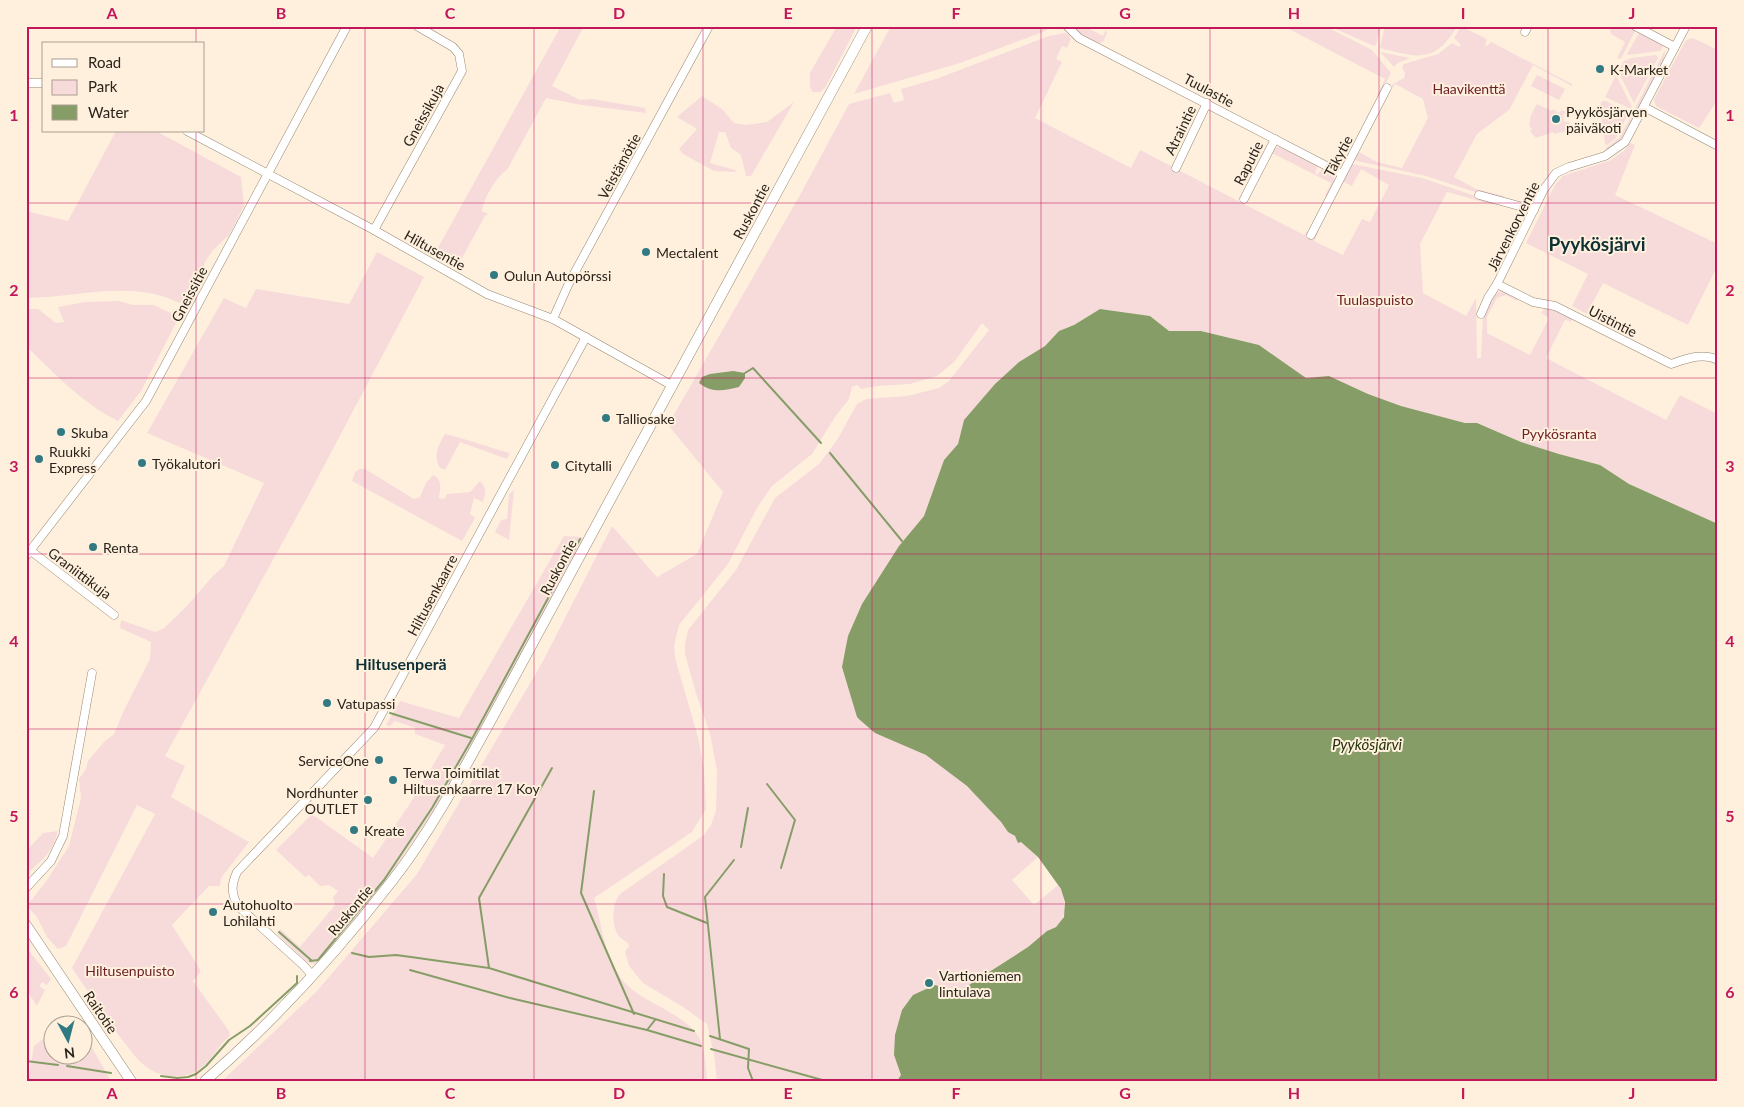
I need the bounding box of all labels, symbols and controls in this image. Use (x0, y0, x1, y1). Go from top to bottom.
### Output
text: A (105, 3, 118, 22)
text: B (276, 3, 286, 22)
text: C (445, 3, 456, 22)
text: D (613, 3, 625, 22)
text: E (783, 3, 793, 22)
text: F (951, 3, 961, 22)
text: G (1119, 3, 1131, 22)
text: H (1288, 3, 1300, 22)
text: I (1461, 3, 1465, 22)
text: J (1629, 3, 1635, 22)
legend (42, 42, 205, 132)
text: Road (88, 53, 121, 71)
place label: K-Market (1610, 61, 1668, 78)
marker: K-Market (1594, 63, 1606, 75)
street label: Tuulastie (1181, 70, 1237, 110)
text: Park (88, 77, 118, 95)
street label: Gneissikuja (399, 80, 447, 149)
park label: Haavikenttä (1432, 80, 1506, 97)
street label: Atraintie (1161, 102, 1199, 158)
text: Water (88, 103, 129, 121)
place label: Pyykösjärven päiväkoti (1566, 103, 1647, 136)
text: 1 (9, 105, 19, 124)
text: 1 (1725, 105, 1735, 124)
marker: Pyykösjärven päiväkoti (1550, 113, 1562, 125)
street label: Veistämötie (594, 130, 644, 202)
street label: Täkytie (1320, 132, 1356, 180)
street label: Raputie (1230, 138, 1266, 188)
street label: Järvenkorventie (1483, 179, 1543, 273)
street label: Ruskontie (729, 180, 773, 242)
street label: Hiltusentie (401, 226, 469, 274)
district label: Pyykösjärvi (1548, 232, 1646, 255)
place label: Mectalent (656, 244, 718, 261)
marker: Mectalent (640, 246, 652, 258)
street label: Gneissitie (167, 263, 211, 325)
place label: Oulun Autopörssi (504, 267, 611, 284)
marker: Oulun Autopörssi (488, 269, 500, 281)
text: 2 (9, 280, 19, 299)
text: 2 (1725, 280, 1735, 299)
park label: Tuulaspuisto (1337, 291, 1413, 308)
street label: Uistintie (1586, 302, 1640, 340)
place label: Talliosake (616, 410, 675, 427)
marker: Talliosake (600, 412, 612, 424)
place label: Skuba (71, 424, 108, 441)
park label: Pyykösranta (1521, 425, 1597, 442)
marker: Skuba (55, 426, 67, 438)
place label: Ruukki Express (49, 443, 96, 476)
marker: Ruukki Express (33, 453, 45, 465)
place label: Työkalutori (152, 455, 221, 472)
text: 3 (9, 456, 19, 475)
text: 3 (1725, 456, 1735, 475)
marker: Työkalutori (136, 457, 148, 469)
place label: Citytalli (565, 457, 612, 474)
marker: Citytalli (549, 459, 561, 471)
street label: Ruskontie (536, 536, 580, 598)
place label: Renta (103, 539, 138, 556)
marker: Renta (87, 541, 99, 553)
street label: Graniittikuja (45, 544, 115, 602)
street label: Hiltusenkaarre (403, 551, 461, 639)
text: 4 (9, 631, 19, 650)
text: 4 (1725, 631, 1735, 650)
district label: Hiltusenperä (355, 654, 447, 673)
place label: Vatupassi (337, 695, 395, 712)
marker: Vatupassi (321, 697, 333, 709)
water label: Pyykösjärvi (1332, 735, 1403, 753)
place label: ServiceOne (298, 752, 369, 769)
marker: ServiceOne (373, 754, 385, 766)
place label: Terwa Toimitilat Hiltusenkaarre 17 Koy (403, 764, 541, 797)
marker: Terwa Toimitilat Hiltusenkaarre 17 Koy (387, 774, 399, 786)
place label: Nordhunter OUTLET (286, 784, 359, 817)
marker: Nordhunter OUTLET (362, 794, 374, 806)
text: 5 (9, 806, 19, 825)
text: 5 (1725, 806, 1735, 825)
place label: Kreate (364, 822, 405, 839)
marker: Kreate (348, 824, 360, 836)
street label: Ruskontie (324, 881, 376, 939)
place label: Autohuolto Lohilahti (223, 896, 293, 929)
marker: Autohuolto Lohilahti (207, 906, 219, 918)
park label: Hiltusenpuisto (85, 962, 175, 979)
place label: Vartioniemen lintulava (939, 967, 1021, 1000)
marker: Vartioniemen lintulava (923, 977, 935, 989)
text: 6 (9, 982, 19, 1001)
text: 6 (1725, 982, 1735, 1001)
street label: Raitotie (81, 987, 121, 1037)
north arrow (42, 1014, 92, 1064)
text: N (63, 1044, 76, 1062)
text: A (105, 1083, 118, 1102)
text: B (276, 1083, 286, 1102)
text: C (445, 1083, 456, 1102)
text: D (613, 1083, 625, 1102)
text: E (783, 1083, 793, 1102)
text: F (951, 1083, 961, 1102)
text: G (1119, 1083, 1131, 1102)
text: H (1288, 1083, 1300, 1102)
text: I (1461, 1083, 1465, 1102)
text: J (1629, 1083, 1635, 1102)

